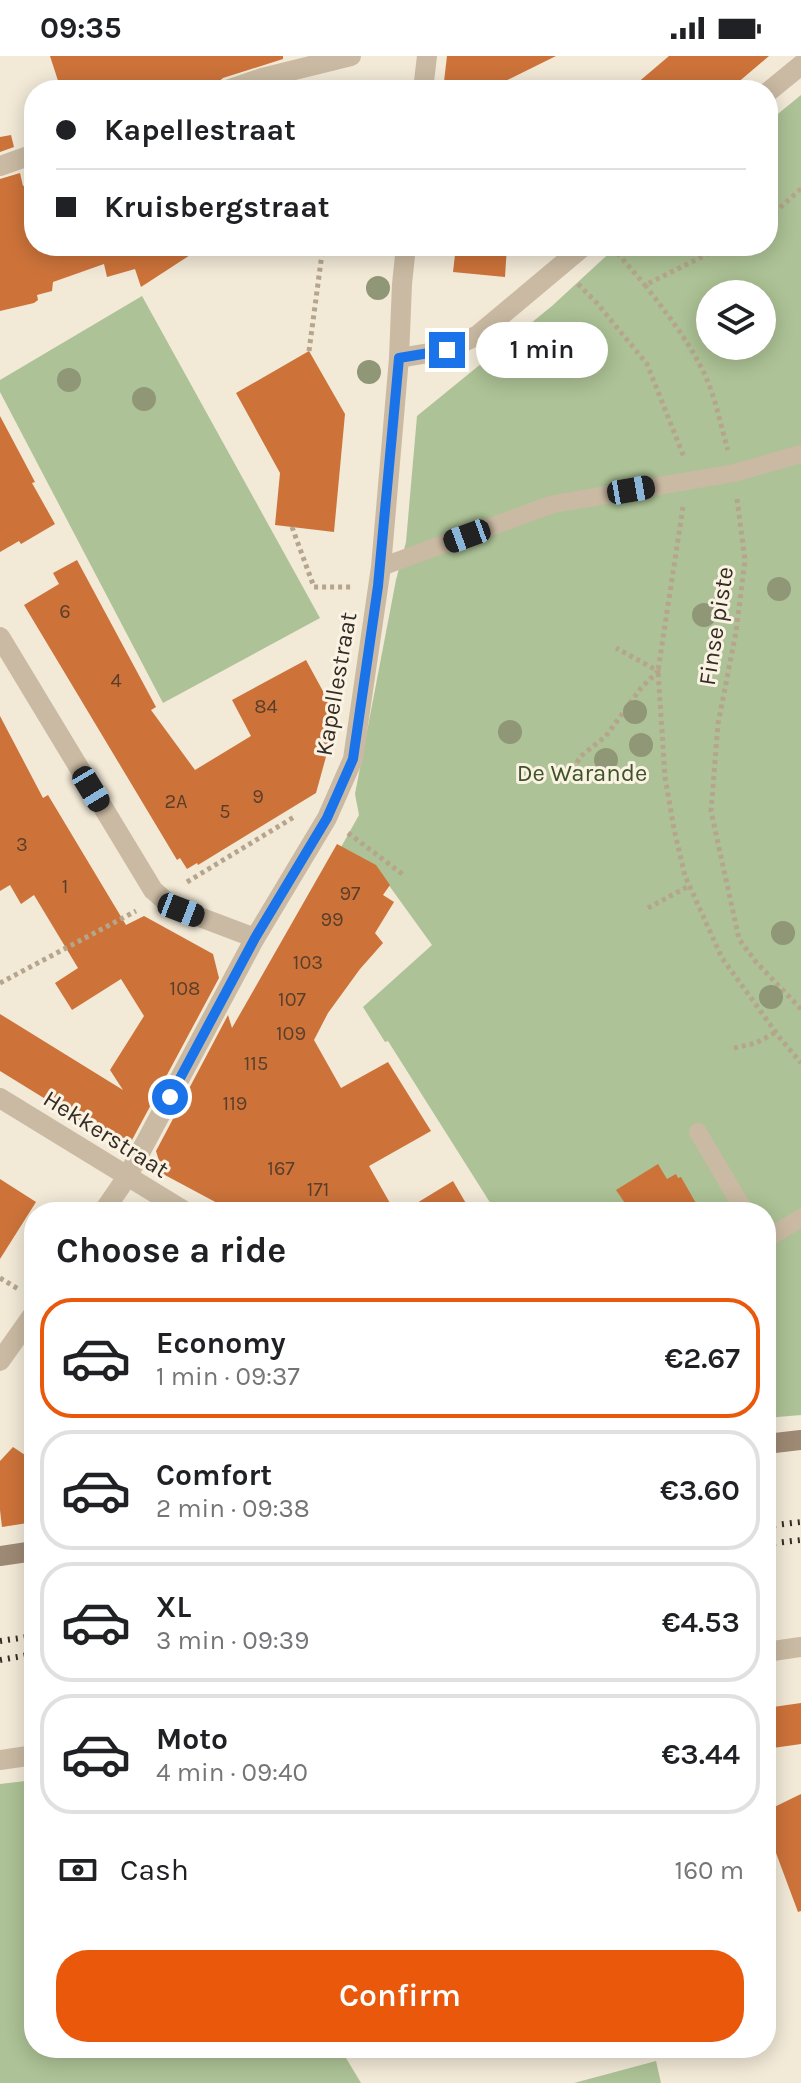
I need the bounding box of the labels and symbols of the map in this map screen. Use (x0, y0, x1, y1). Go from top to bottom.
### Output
callout: 1 min (475, 322, 607, 378)
route end (429, 332, 465, 368)
car (605, 474, 657, 506)
car (440, 517, 494, 555)
street label: Finse piste (693, 565, 739, 687)
house number: 6 (59, 600, 71, 623)
street label: Kapellestraat (310, 610, 362, 758)
house number: 4 (110, 669, 122, 692)
house number: 84 (254, 695, 278, 718)
park label: De Warande (517, 759, 647, 787)
car (68, 762, 114, 816)
house number: 9 (252, 785, 264, 808)
house number: 2A (164, 790, 188, 813)
house number: 5 (219, 800, 231, 823)
house number: 3 (16, 833, 28, 856)
house number: 1 (62, 875, 68, 898)
house number: 97 (340, 882, 361, 905)
car (154, 890, 208, 930)
house number: 99 (320, 908, 344, 931)
house number: 103 (293, 951, 323, 974)
house number: 108 (170, 977, 200, 1000)
house number: 107 (278, 988, 307, 1011)
house number: 109 (276, 1022, 306, 1045)
house number: 115 (244, 1052, 268, 1075)
route start (152, 1079, 188, 1115)
street label: Hekkerstraat (38, 1084, 174, 1184)
house number: 119 (223, 1092, 247, 1115)
house number: 167 (267, 1157, 295, 1180)
house number: 171 (307, 1178, 329, 1201)

